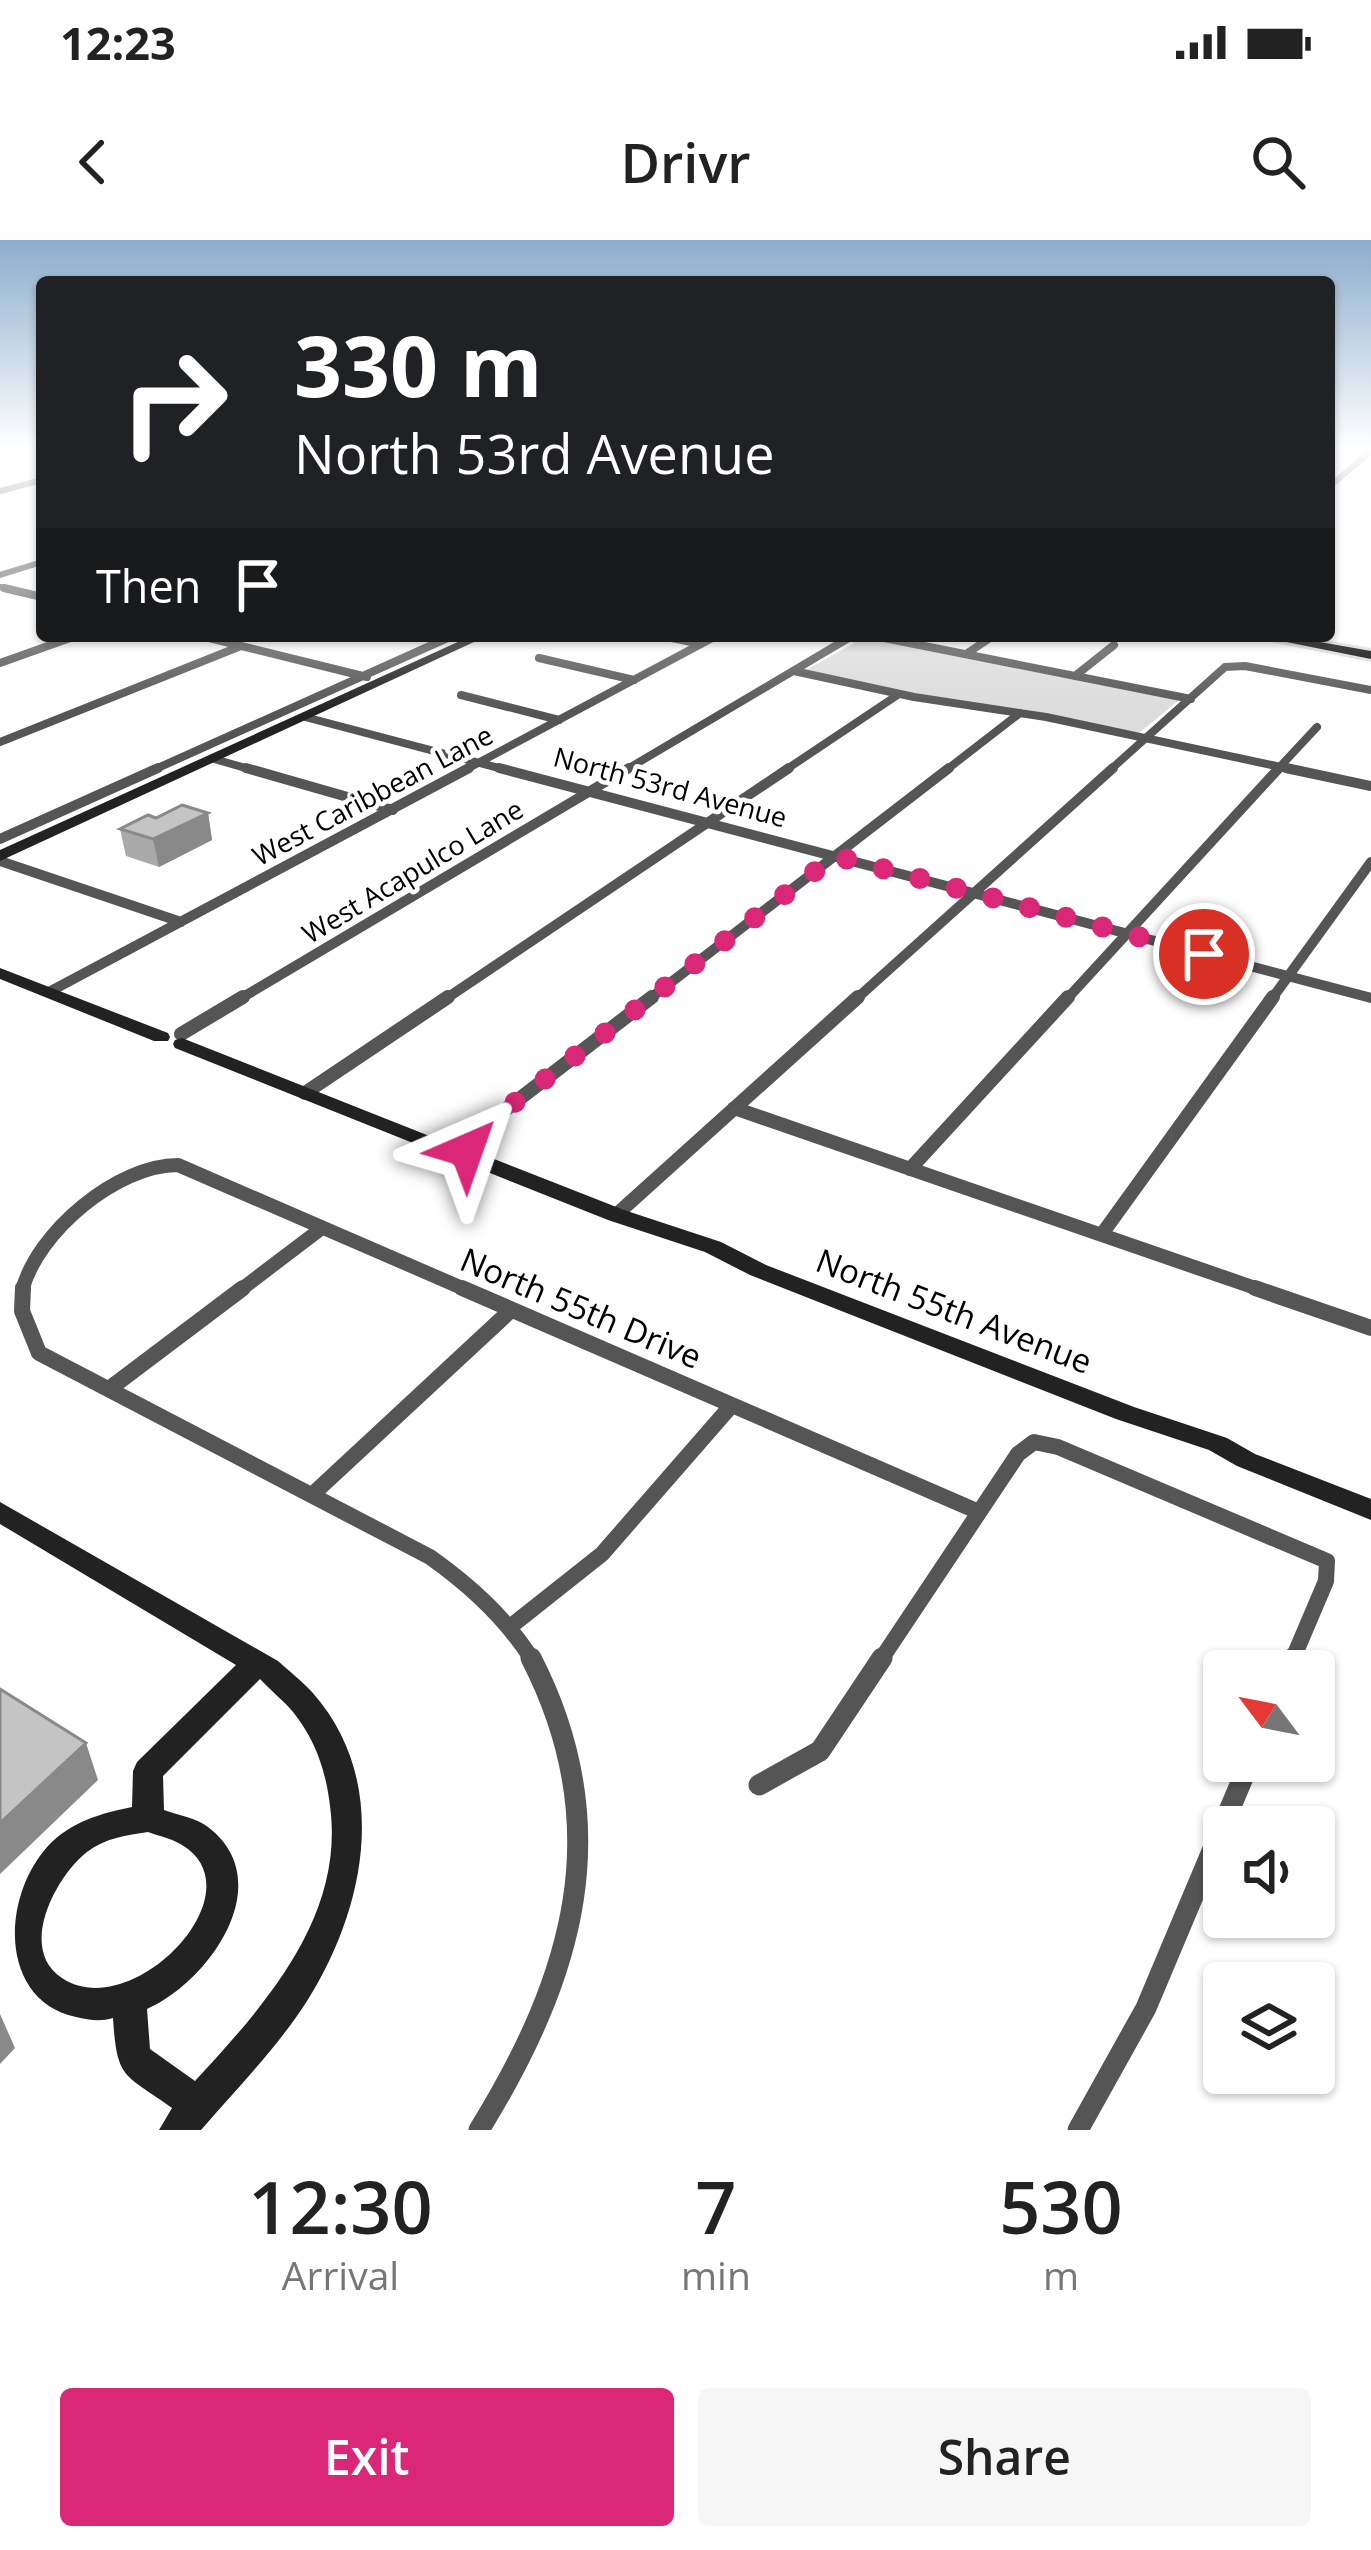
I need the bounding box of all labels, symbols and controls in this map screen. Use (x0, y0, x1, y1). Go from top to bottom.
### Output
text: 12:23 (60, 12, 176, 73)
text: Drivr (620, 125, 751, 199)
icon: back (60, 129, 126, 195)
icon: search (1245, 129, 1311, 195)
text: 330 m (294, 307, 542, 422)
icon: right (96, 324, 252, 480)
text: North 53rd Avenue (294, 416, 775, 490)
icon: arrive (225, 552, 291, 618)
text: Then (96, 555, 201, 616)
street label: West Caribbean Lane (246, 716, 499, 874)
street label: North 53rd Avenue (550, 738, 791, 836)
street label: West Acapulco Lane (295, 790, 530, 951)
pin (1153, 903, 1255, 1005)
icon: arrive (1171, 921, 1237, 987)
position arrow (404, 1087, 530, 1213)
street label: North 55th Drive (454, 1236, 709, 1379)
street label: North 55th Avenue (810, 1237, 1099, 1384)
north arrow (1203, 1650, 1335, 1782)
map controls (1203, 1650, 1335, 2094)
button: sound (1203, 1806, 1335, 1938)
button: layers (1203, 1962, 1335, 2094)
text: 12:30 (248, 2157, 433, 2255)
text: 7 (695, 2157, 737, 2255)
text: 530 (999, 2157, 1123, 2255)
text: Arrival (282, 2248, 399, 2301)
text: min (681, 2248, 751, 2301)
text: m (1043, 2248, 1079, 2301)
button: Exit (60, 2388, 674, 2526)
button: Share (698, 2388, 1311, 2526)

